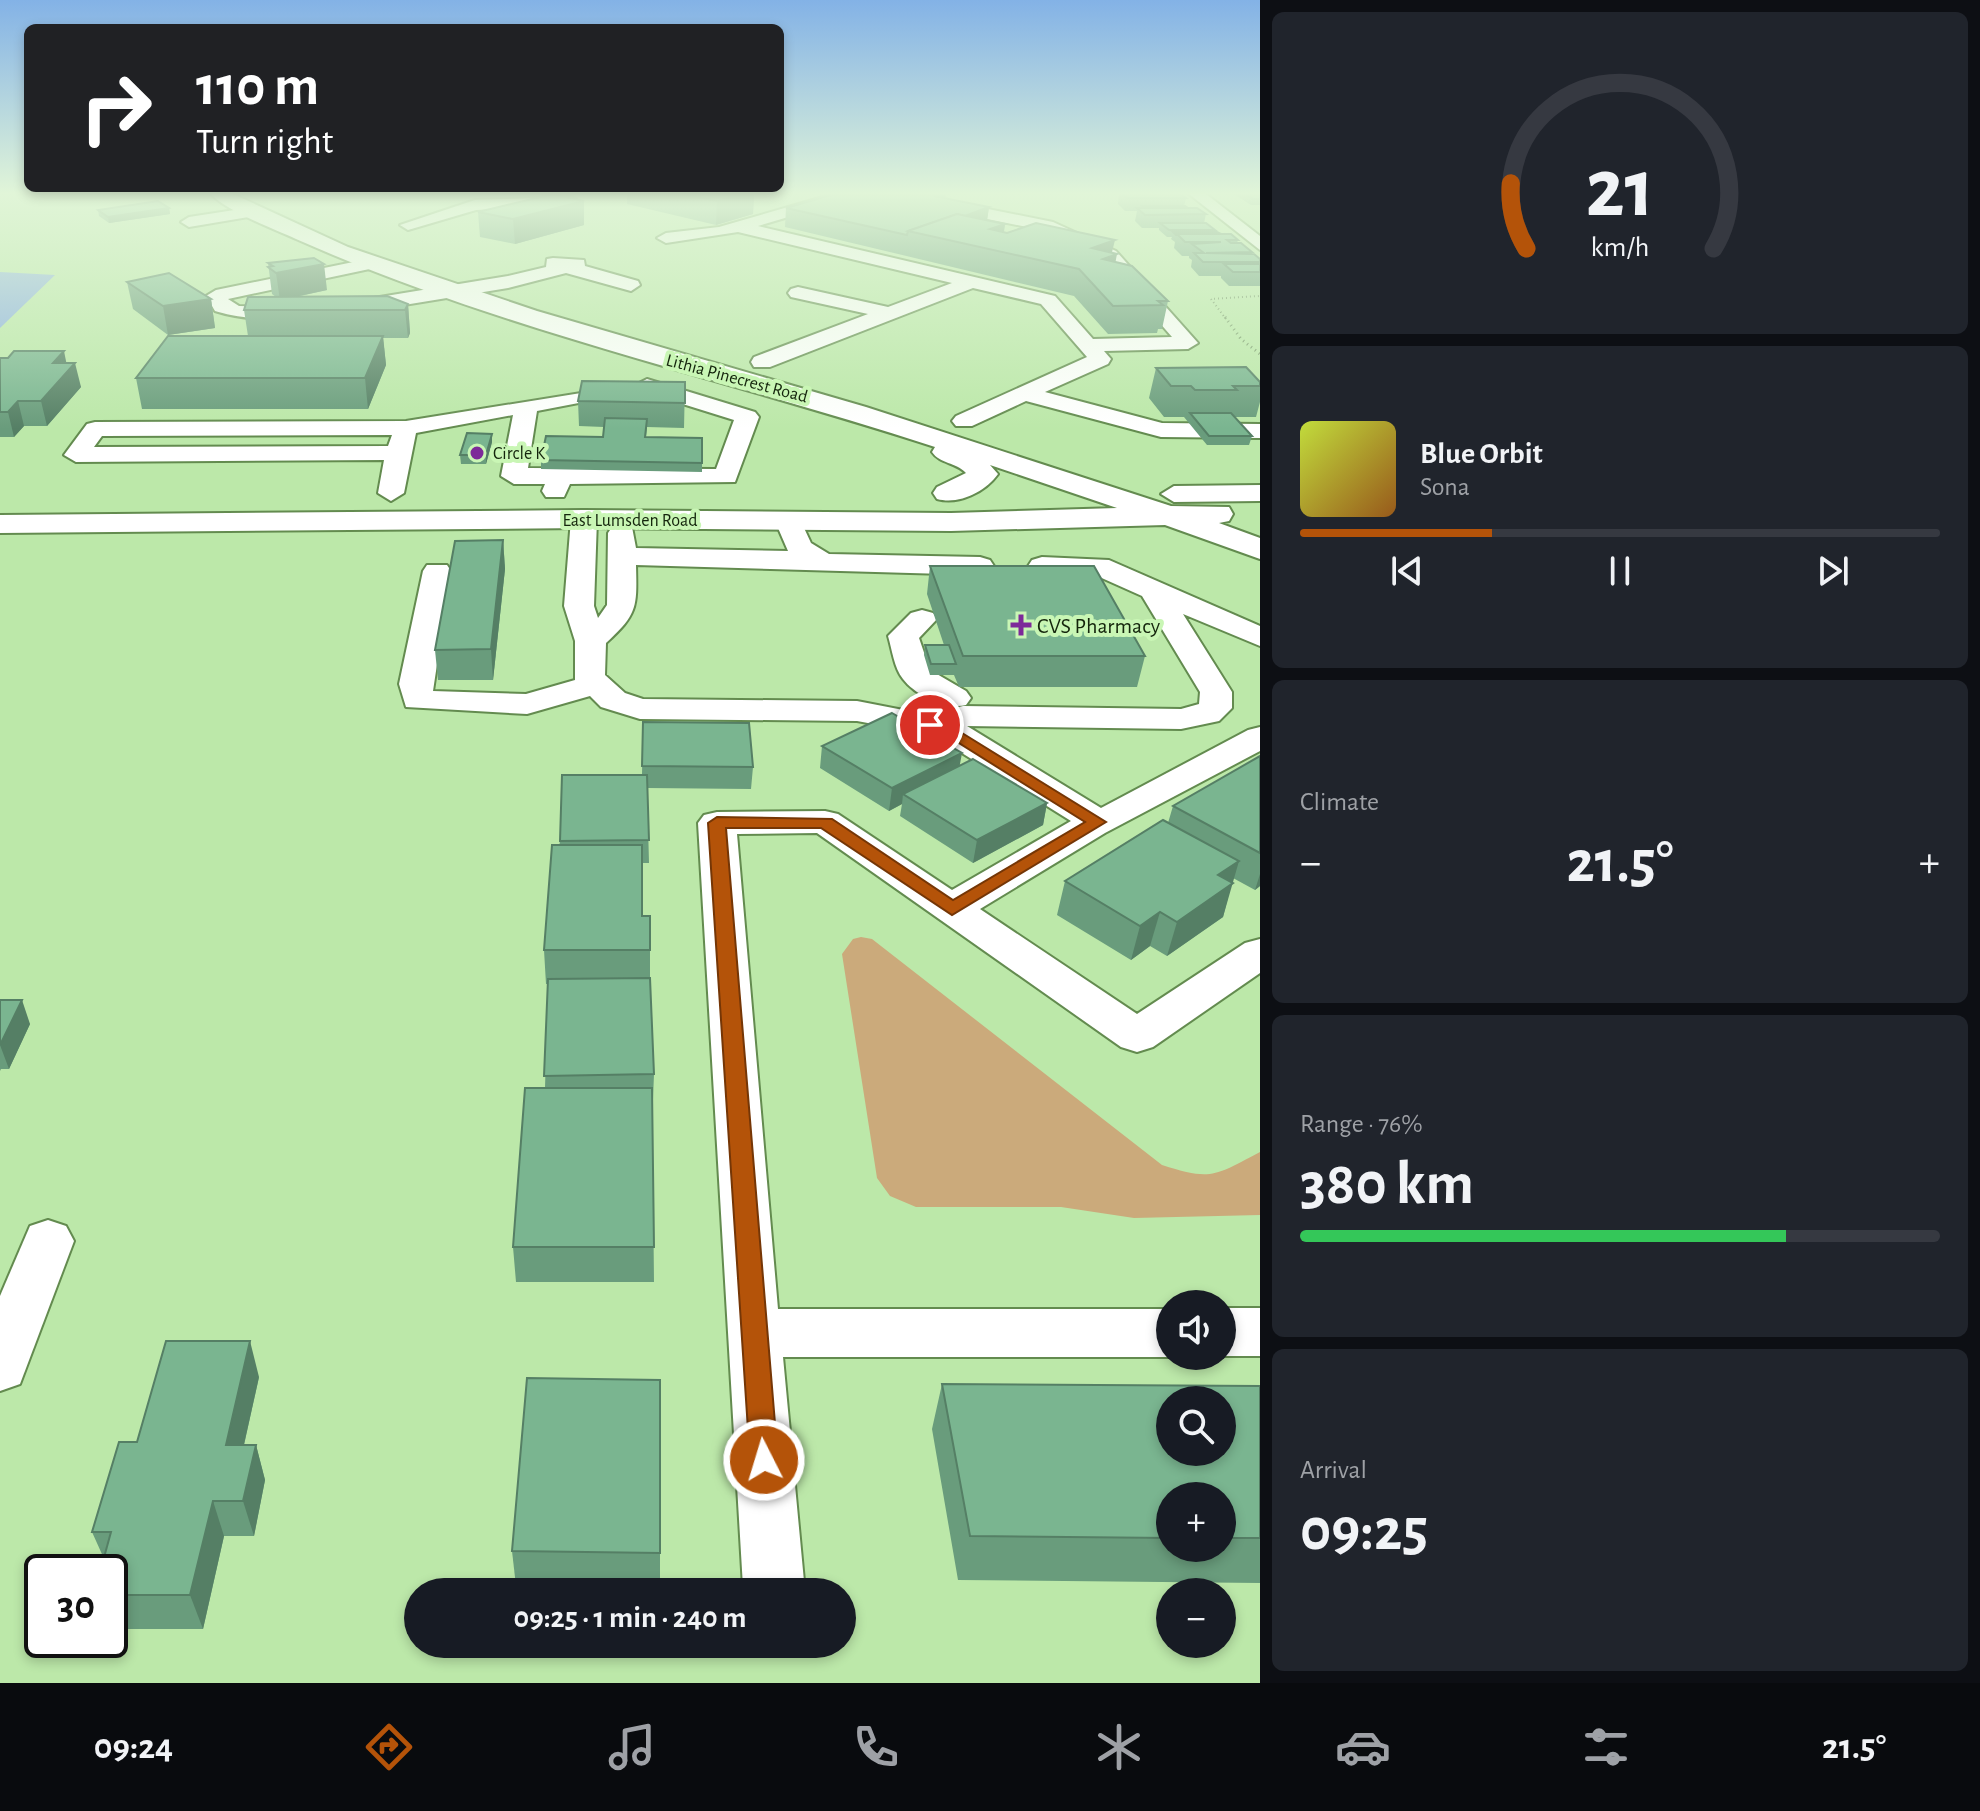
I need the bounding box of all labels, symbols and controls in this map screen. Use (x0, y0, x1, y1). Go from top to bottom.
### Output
icon: right (64, 56, 168, 160)
text: 110 m (196, 59, 319, 115)
text: Turn right (196, 124, 333, 160)
text: 21 (1585, 148, 1655, 232)
text: km/h (1591, 233, 1649, 262)
street label: Lithia Pinecrest Road (664, 351, 810, 407)
text: Blue Orbit (1420, 439, 1543, 469)
marker: Circle K (468, 444, 486, 462)
place label: Circle K (493, 445, 545, 463)
text: Sona (1420, 474, 1470, 500)
street label: East Lumsden Road (562, 512, 698, 530)
icon: previous (1385, 549, 1429, 593)
icon: pause (1598, 549, 1642, 593)
icon: next (1811, 549, 1855, 593)
place label: CVS Pharmacy (1037, 615, 1161, 637)
marker: CVS Pharmacy (1012, 616, 1030, 634)
pin (896, 691, 964, 759)
icon: arrive (908, 703, 952, 747)
text: Climate (1300, 789, 1379, 815)
text: 21.5° (1566, 833, 1674, 893)
text: − (1300, 841, 1321, 885)
text: + (1919, 841, 1940, 885)
text: Range · 76% (1300, 1111, 1423, 1137)
text: 380 km (1300, 1155, 1474, 1215)
map controls (1156, 1290, 1236, 1658)
button: sound (1156, 1290, 1236, 1370)
button: search (1156, 1386, 1236, 1466)
position arrow (722, 1418, 806, 1502)
text: Arrival (1300, 1457, 1367, 1483)
button: + (1156, 1482, 1236, 1562)
text: 09:25 (1300, 1501, 1428, 1561)
speed limit sign: 30 (24, 1554, 128, 1658)
button: − (1156, 1578, 1236, 1658)
text: 09:25 · 1 min · 240 m (514, 1603, 746, 1633)
icon: directions (361, 1719, 417, 1775)
icon: music (604, 1719, 660, 1775)
icon: phone (848, 1719, 904, 1775)
icon: climate (1091, 1719, 1147, 1775)
icon: car (1335, 1719, 1391, 1775)
icon: filters (1578, 1719, 1634, 1775)
text: 09:24 (94, 1729, 173, 1765)
text: 21.5° (1822, 1729, 1886, 1765)

